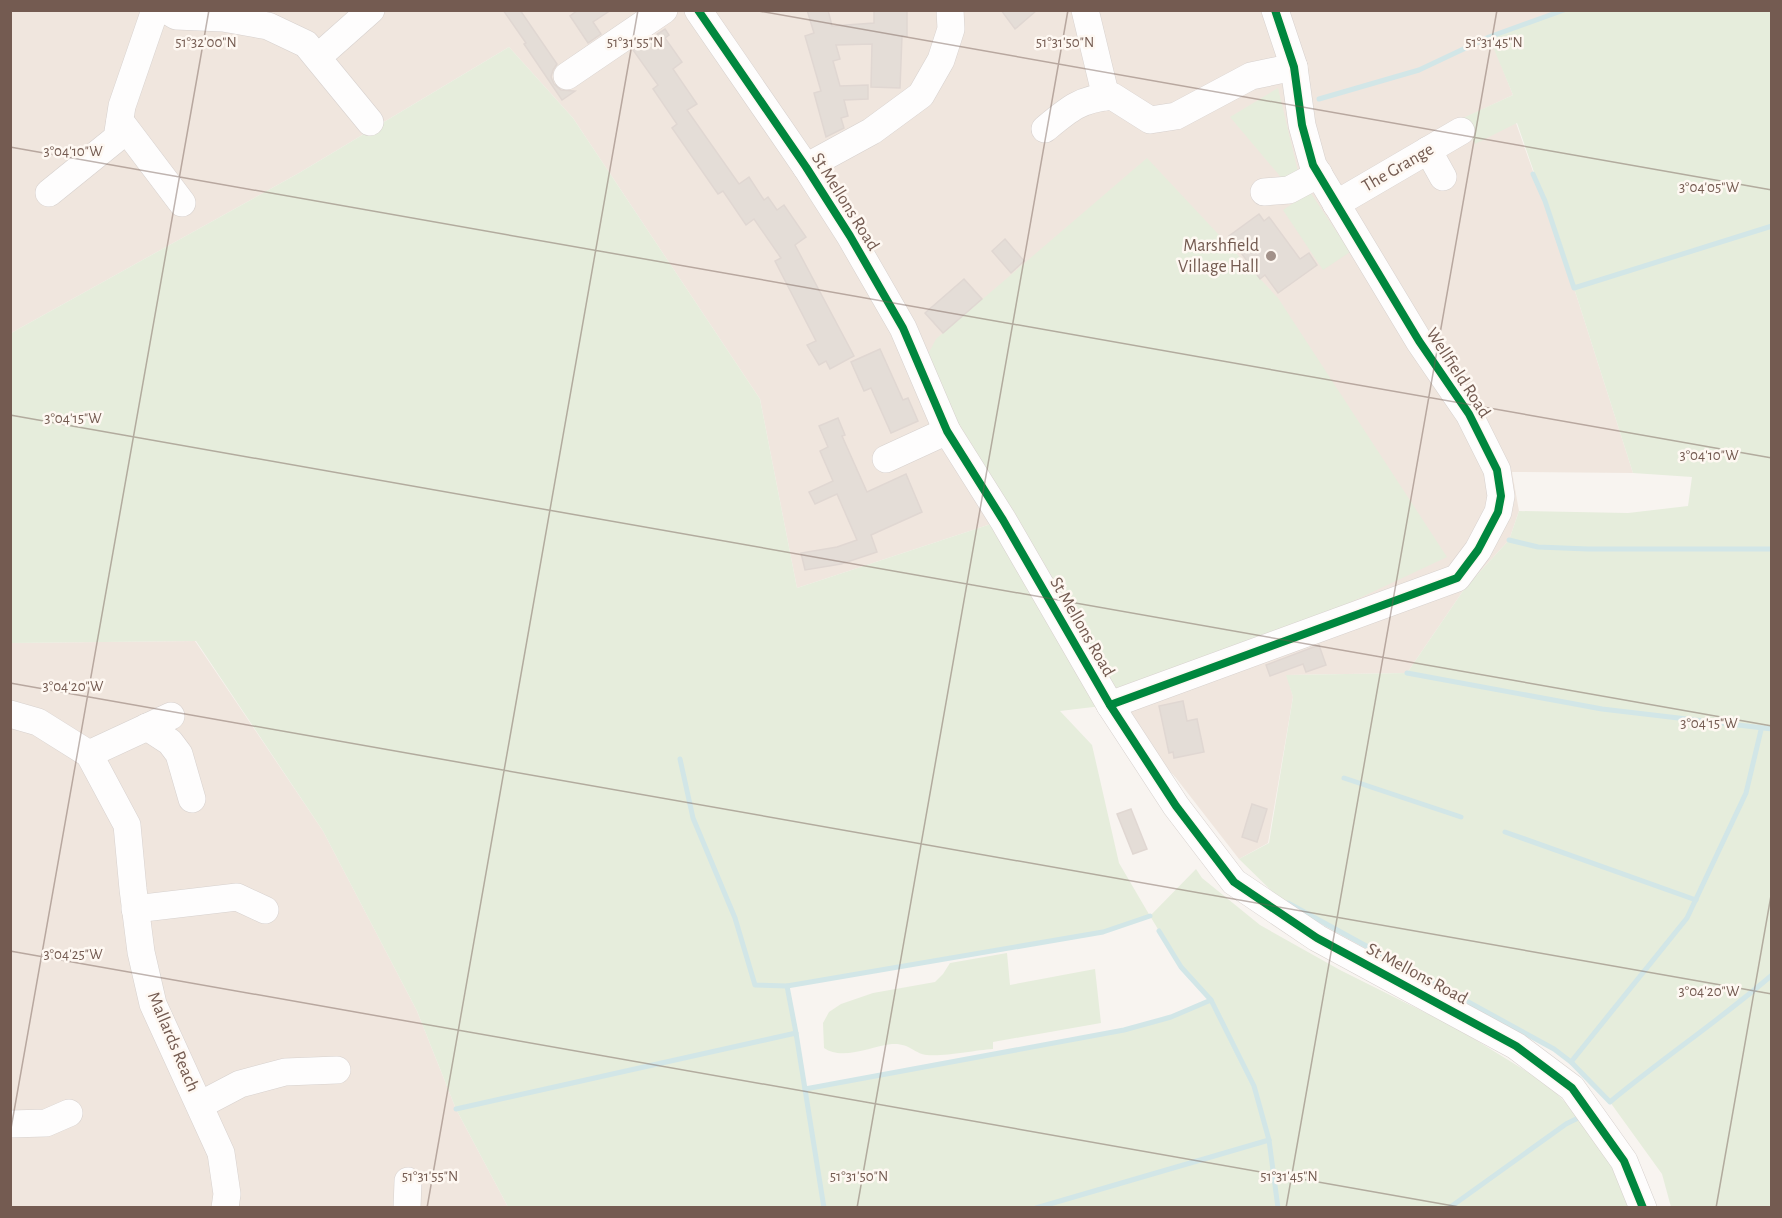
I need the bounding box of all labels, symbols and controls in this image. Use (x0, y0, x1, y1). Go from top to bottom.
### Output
text: 51°32'00"N (175, 35, 237, 50)
text: 51°31'55"N (607, 35, 663, 50)
text: 51°31'50"N (1036, 35, 1094, 50)
text: 51°31'45"N (1465, 35, 1523, 50)
street label: The Grange (1359, 140, 1437, 196)
text: 3°04'10"W (43, 144, 103, 159)
street label: St Mellons Road (808, 150, 882, 254)
text: 3°04'05"W (1679, 180, 1740, 195)
place label: Marshfield Village Hall (1178, 237, 1259, 276)
marker: Marshfield Village Hall (1264, 249, 1278, 263)
street label: Wellfield Road (1422, 325, 1494, 421)
text: 3°04'15"W (44, 411, 102, 426)
text: 3°04'10"W (1679, 448, 1739, 463)
street label: St Mellons Road (1046, 574, 1118, 680)
text: 3°04'20"W (43, 679, 104, 694)
text: 3°04'15"W (1680, 716, 1738, 731)
street label: St Mellons Road (1363, 940, 1471, 1008)
text: 3°04'25"W (43, 947, 103, 962)
text: 3°04'20"W (1679, 984, 1740, 999)
street label: Mallards Reach (144, 990, 202, 1094)
text: 51°31'55"N (402, 1169, 458, 1184)
text: 51°31'50"N (830, 1169, 888, 1184)
text: 51°31'45"N (1260, 1169, 1318, 1184)

